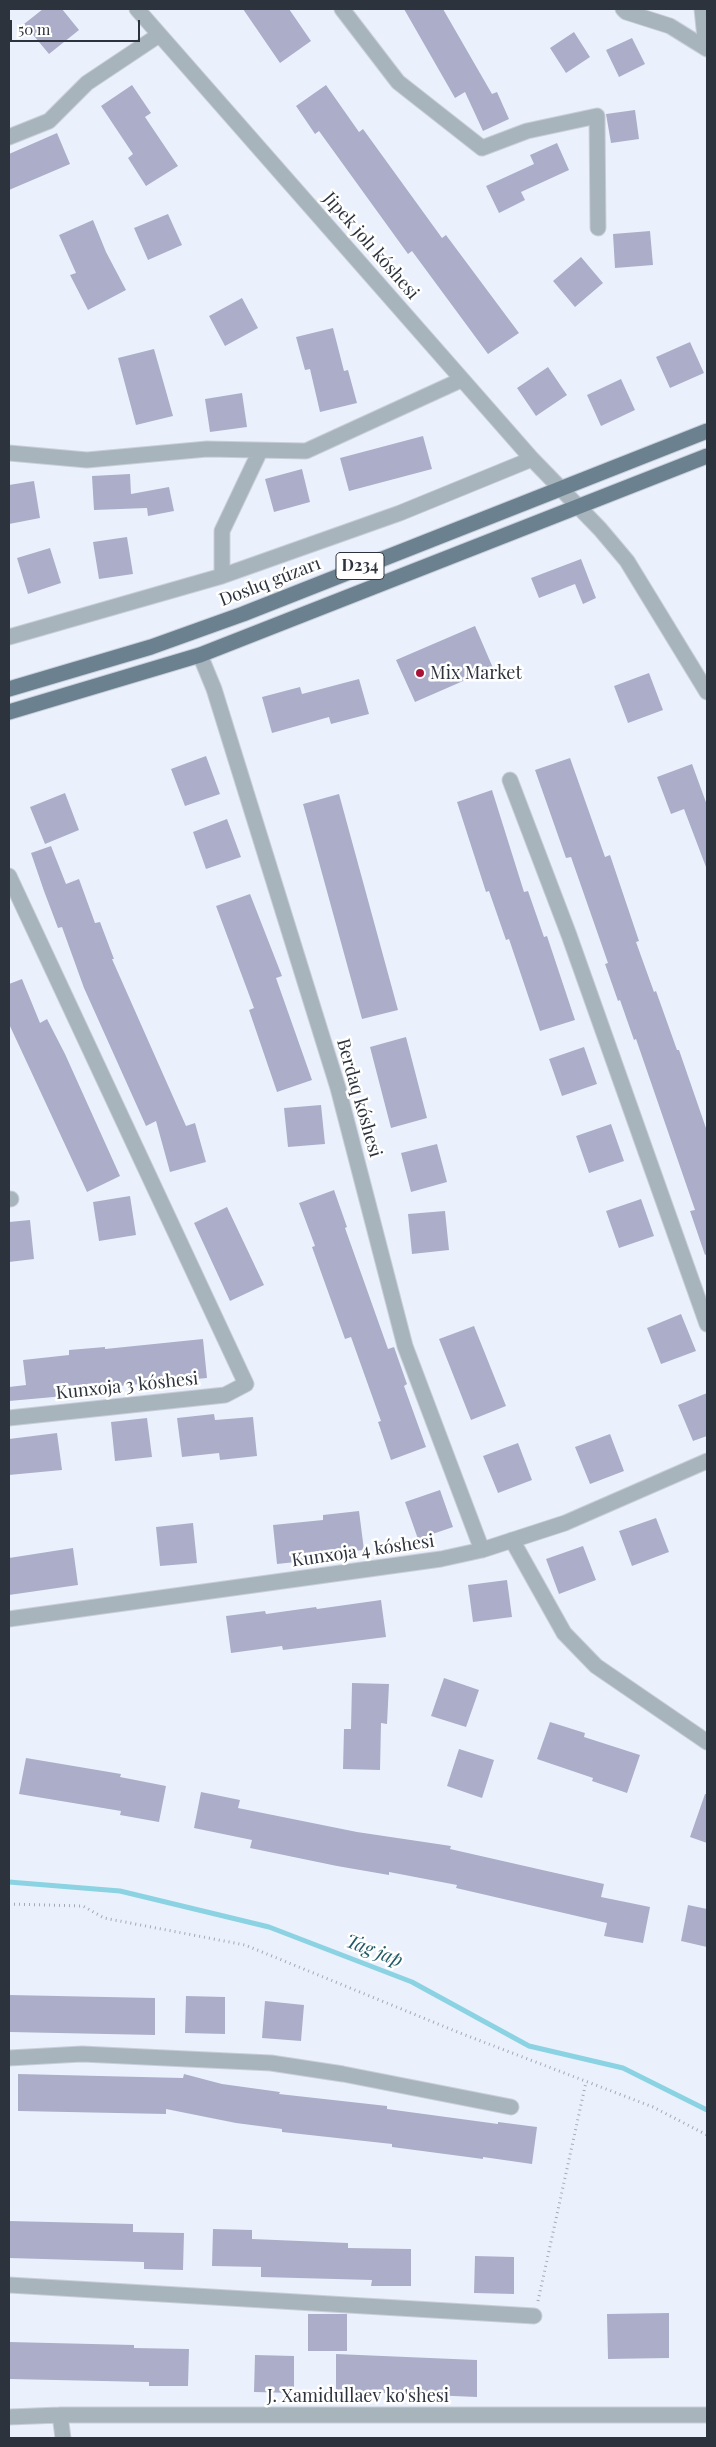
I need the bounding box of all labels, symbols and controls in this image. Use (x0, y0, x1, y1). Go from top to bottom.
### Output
scale bar (12, 10, 142, 42)
text: 50 m (18, 19, 50, 39)
street label: Jipek jolı kóshesi (319, 188, 423, 304)
road number: D234 (336, 552, 384, 580)
street label: Doslıq gúzarı (216, 553, 324, 611)
place label: Mix Market (430, 662, 522, 684)
marker: Mix Market (414, 667, 426, 679)
street label: Berdaq kóshesi (332, 1036, 386, 1160)
street label: Kunxoja 3 kóshesi (55, 1368, 199, 1404)
street label: Kunxoja 4 kóshesi (290, 1530, 436, 1572)
water label: Tag jap (342, 1930, 406, 1972)
street label: J. Xamidullaev ko'shesi (267, 2385, 449, 2407)

